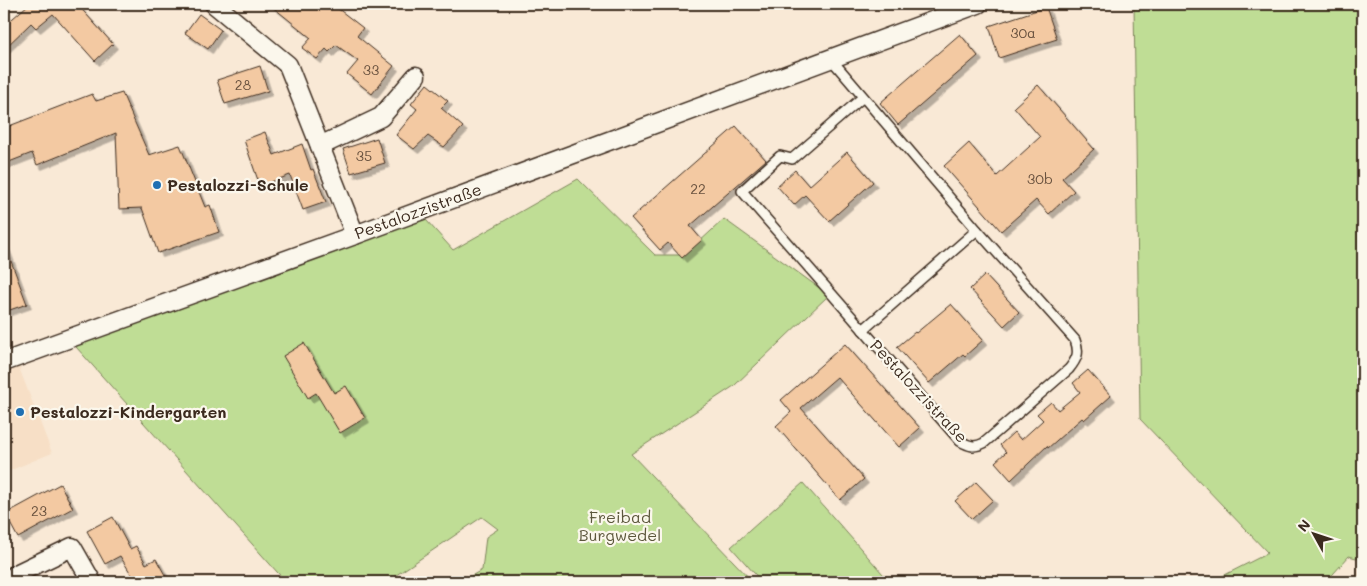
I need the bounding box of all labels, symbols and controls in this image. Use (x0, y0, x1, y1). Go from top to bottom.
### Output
house number: 30a (1010, 23, 1036, 42)
house number: 33 (363, 60, 379, 79)
house number: 28 (235, 75, 251, 94)
house number: 35 (356, 146, 372, 165)
house number: 30b (1027, 169, 1053, 188)
place label: Pestalozzi-Schule (167, 174, 309, 195)
street label: Pestalozzistraße (351, 178, 484, 243)
marker: Pestalozzi-Schule (151, 179, 163, 191)
house number: 22 (690, 179, 706, 198)
street label: Pestalozzistraße (866, 335, 973, 447)
place label: Pestalozzi-Kindergarten (30, 401, 226, 422)
marker: Pestalozzi-Kindergarten (14, 406, 26, 418)
house number: 23 (31, 501, 47, 520)
park label: Freibad Burgwedel (579, 506, 661, 545)
north arrow (1290, 508, 1340, 558)
text: N (1293, 515, 1314, 536)

